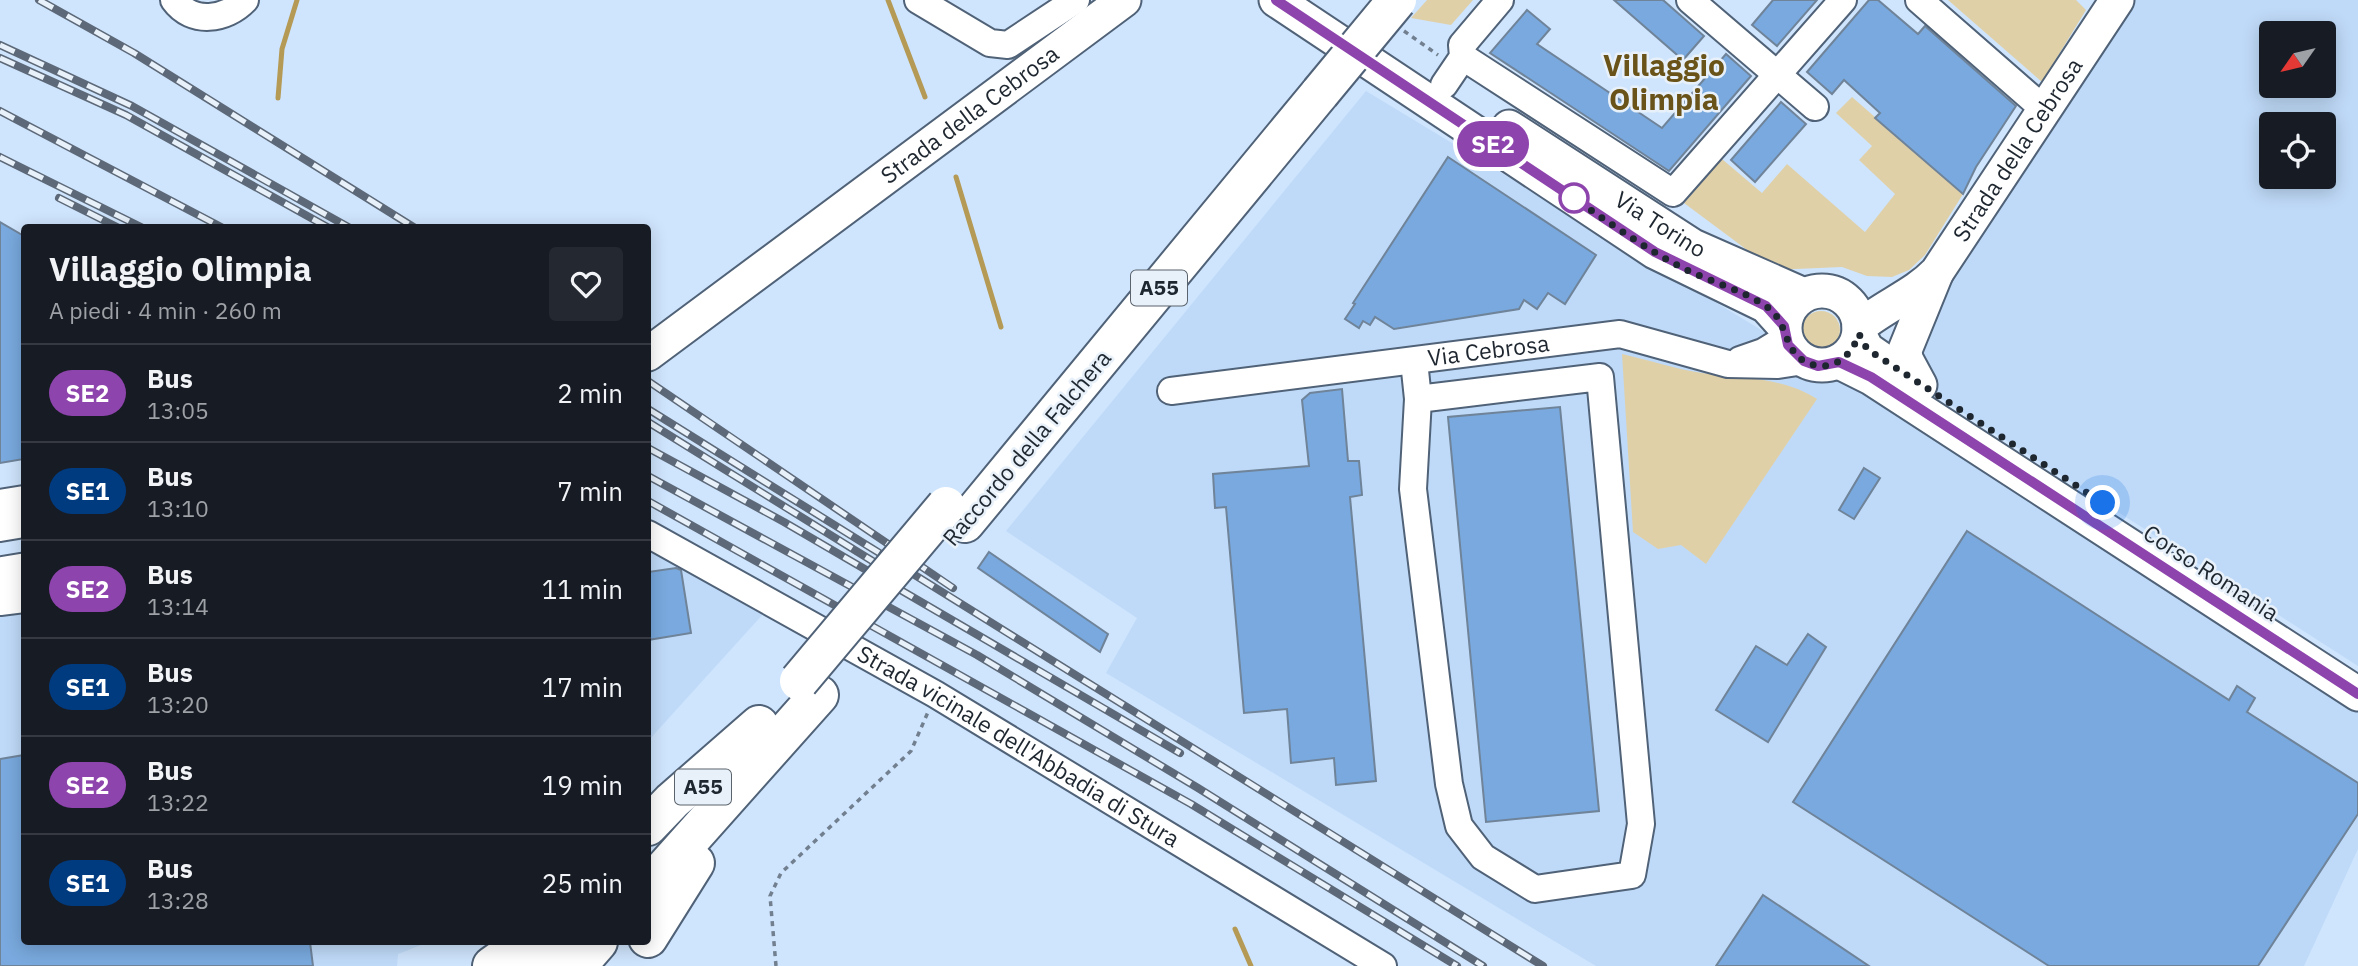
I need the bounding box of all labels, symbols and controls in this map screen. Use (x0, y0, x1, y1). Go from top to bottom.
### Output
north arrow (2259, 21, 2336, 98)
map controls (2259, 21, 2336, 189)
street label: Strada della Cebrosa (874, 38, 1064, 190)
district label: Villaggio Olimpia (1603, 45, 1725, 118)
street label: Strada della Cebrosa (1945, 52, 2089, 247)
button: locate (2259, 112, 2336, 189)
line badge: SE2 (1453, 121, 1533, 167)
text: SE2 (1471, 128, 1515, 160)
unlabelled marker (1559, 183, 1589, 213)
street label: Via Torino (1610, 184, 1710, 264)
text: Villaggio Olimpia (49, 247, 312, 290)
button: heart (549, 247, 623, 321)
road number: A55 (1131, 270, 1187, 306)
text: A piedi · 4 min · 260 m (49, 295, 282, 325)
street label: Via Cebrosa (1426, 327, 1551, 372)
street label: Raccordo della Falchera (935, 343, 1117, 552)
text: Bus (147, 361, 193, 395)
text: 2 min (557, 376, 623, 410)
text: SE2 (66, 377, 109, 409)
text: 13:05 (147, 395, 209, 425)
text: Bus (147, 459, 193, 493)
text: 7 min (557, 474, 623, 508)
text: SE1 (66, 475, 109, 507)
your location (2085, 485, 2120, 520)
text: 13:10 (147, 493, 209, 523)
street label: Corso Romania (2138, 517, 2285, 627)
text: Bus (147, 557, 193, 591)
text: 11 min (542, 572, 623, 606)
text: SE2 (66, 573, 109, 605)
text: 13:14 (147, 591, 209, 621)
street label: Strada vicinale dell'Abbadia di Stura (852, 638, 1186, 853)
text: Bus (147, 655, 193, 689)
text: 17 min (542, 670, 623, 704)
text: SE1 (66, 671, 109, 703)
text: 13:20 (147, 689, 209, 719)
text: Bus (147, 753, 193, 787)
text: 19 min (542, 768, 623, 802)
text: SE2 (66, 769, 109, 801)
road number: A55 (675, 770, 731, 804)
text: 13:22 (147, 787, 209, 817)
text: Bus (147, 851, 193, 885)
text: 25 min (542, 866, 623, 900)
text: SE1 (66, 867, 109, 899)
text: 13:28 (147, 885, 209, 915)

